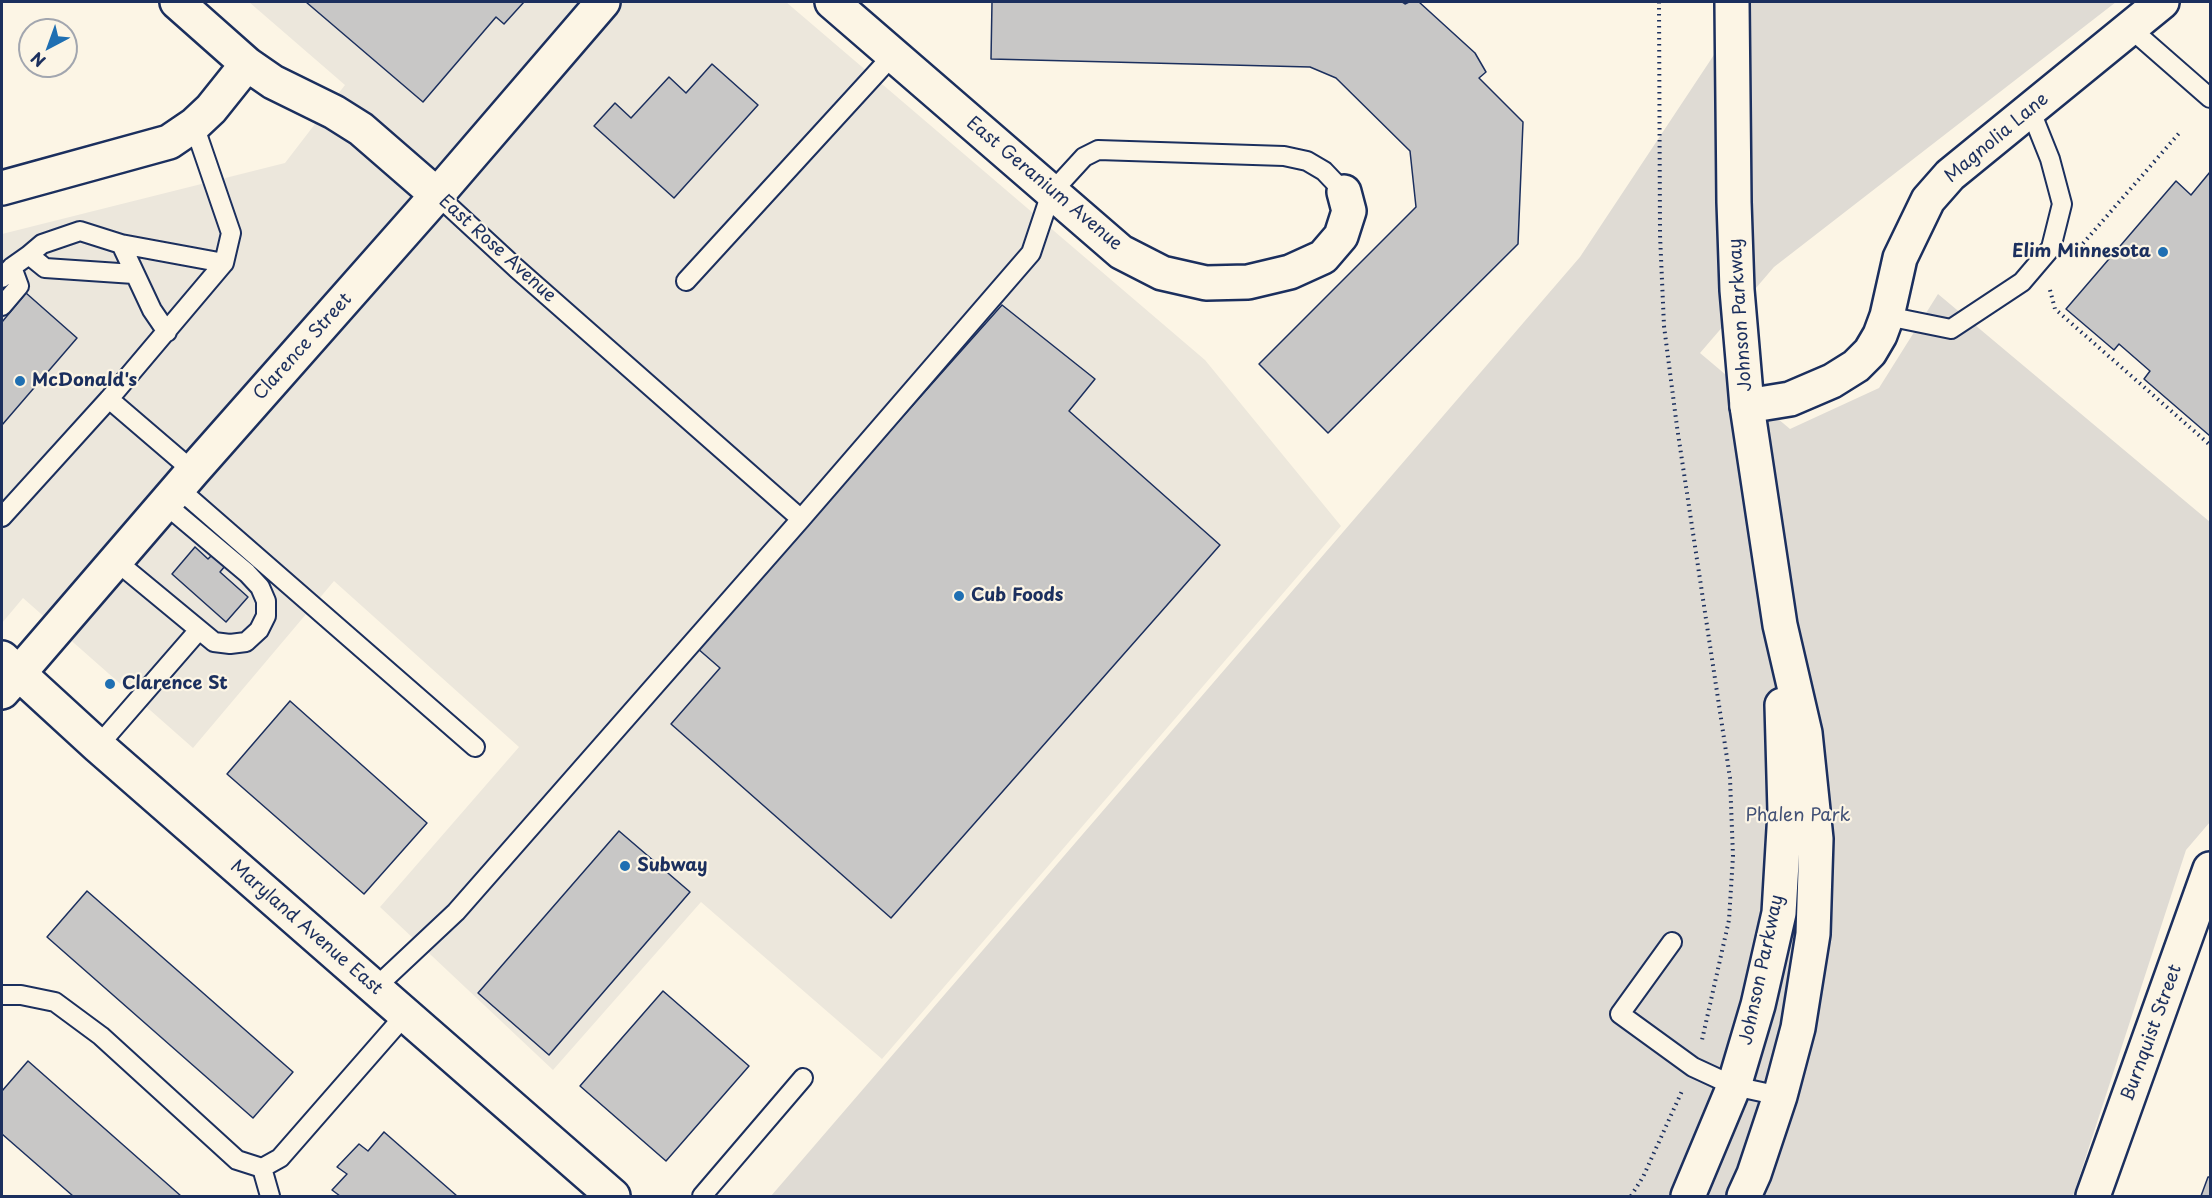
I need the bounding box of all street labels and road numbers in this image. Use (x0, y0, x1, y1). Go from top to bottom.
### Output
street label: Magnolia Lane (1941, 88, 2053, 188)
street label: East Geranium Avenue (962, 113, 1126, 255)
street label: East Rose Avenue (434, 191, 560, 307)
street label: Johnson Parkway (1725, 238, 1757, 392)
street label: Clarence Street (249, 289, 357, 405)
street label: Maryland Avenue East (226, 856, 386, 1000)
street label: Johnson Parkway (1735, 893, 1789, 1047)
street label: Burnquist Street (2117, 962, 2187, 1104)

